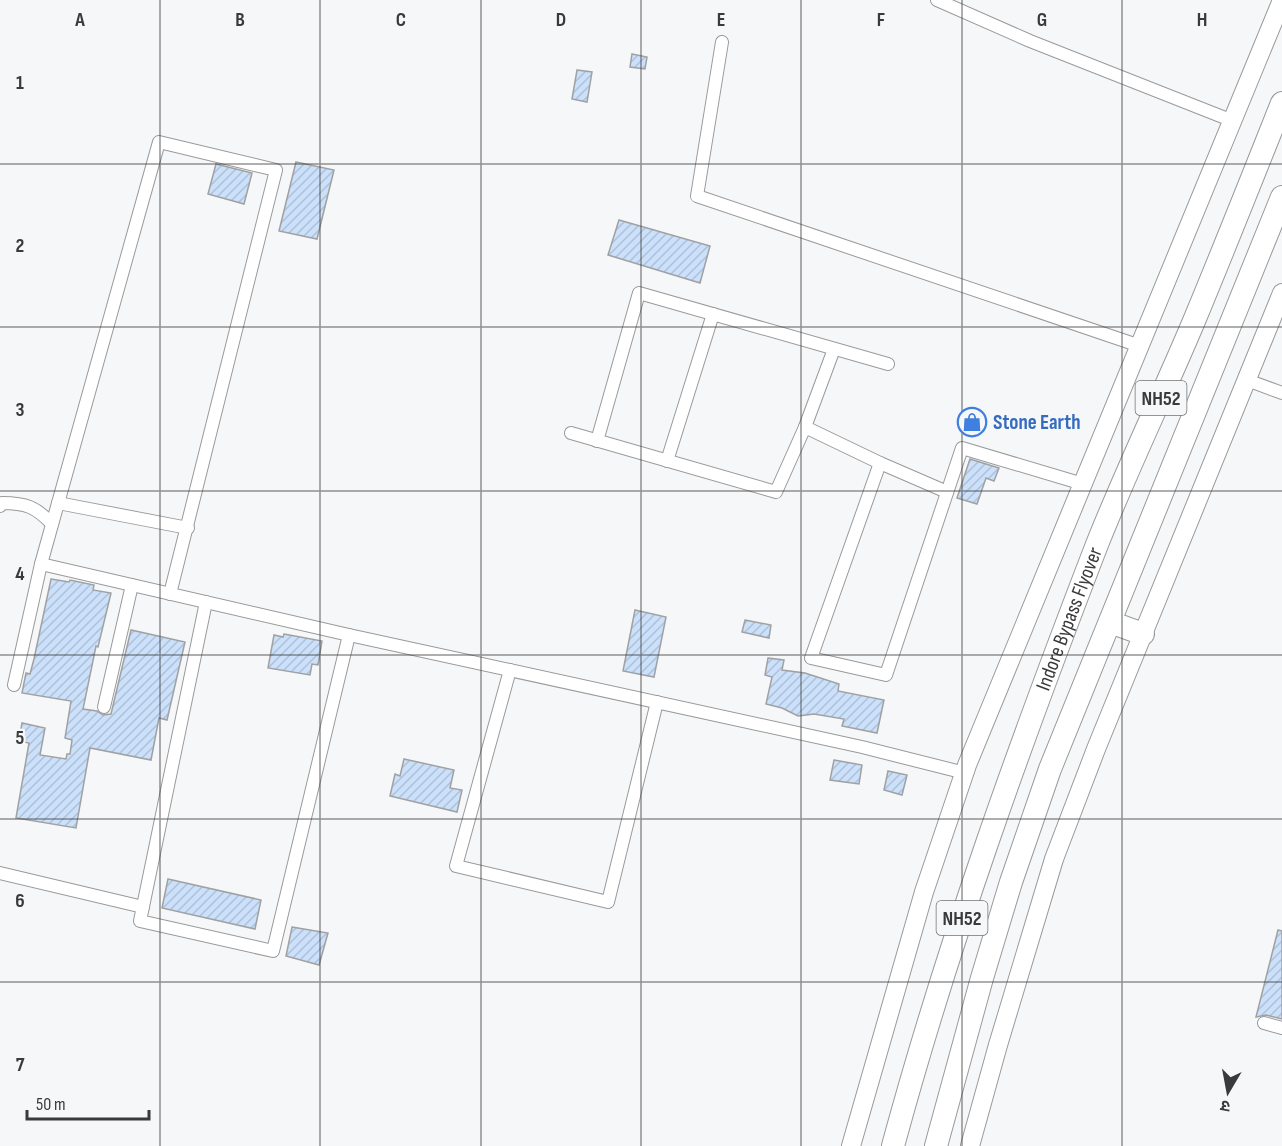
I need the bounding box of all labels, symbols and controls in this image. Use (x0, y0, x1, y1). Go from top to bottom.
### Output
text: A (74, 8, 85, 32)
text: B (235, 8, 245, 32)
text: C (396, 8, 406, 32)
text: D (556, 8, 566, 32)
text: E (717, 8, 725, 32)
text: F (877, 8, 885, 32)
text: G (1037, 8, 1047, 32)
text: H (1197, 8, 1207, 32)
text: 1 (16, 71, 24, 95)
text: 2 (16, 234, 24, 258)
road number: NH52 (1136, 381, 1186, 415)
text: 3 (16, 398, 25, 422)
shop icon: Stone Earth (956, 406, 988, 438)
place label: Stone Earth (993, 410, 1081, 435)
street label: Indore Bypass Flyover (1031, 544, 1108, 694)
text: 4 (15, 562, 25, 586)
text: 5 (16, 726, 25, 750)
text: 6 (15, 889, 25, 913)
road number: NH52 (936, 901, 988, 935)
text: 7 (16, 1053, 25, 1077)
north arrow (1198, 1062, 1258, 1122)
scale bar (27, 1083, 148, 1121)
text: 50 m (36, 1094, 66, 1115)
text: उ (1219, 1095, 1232, 1115)

